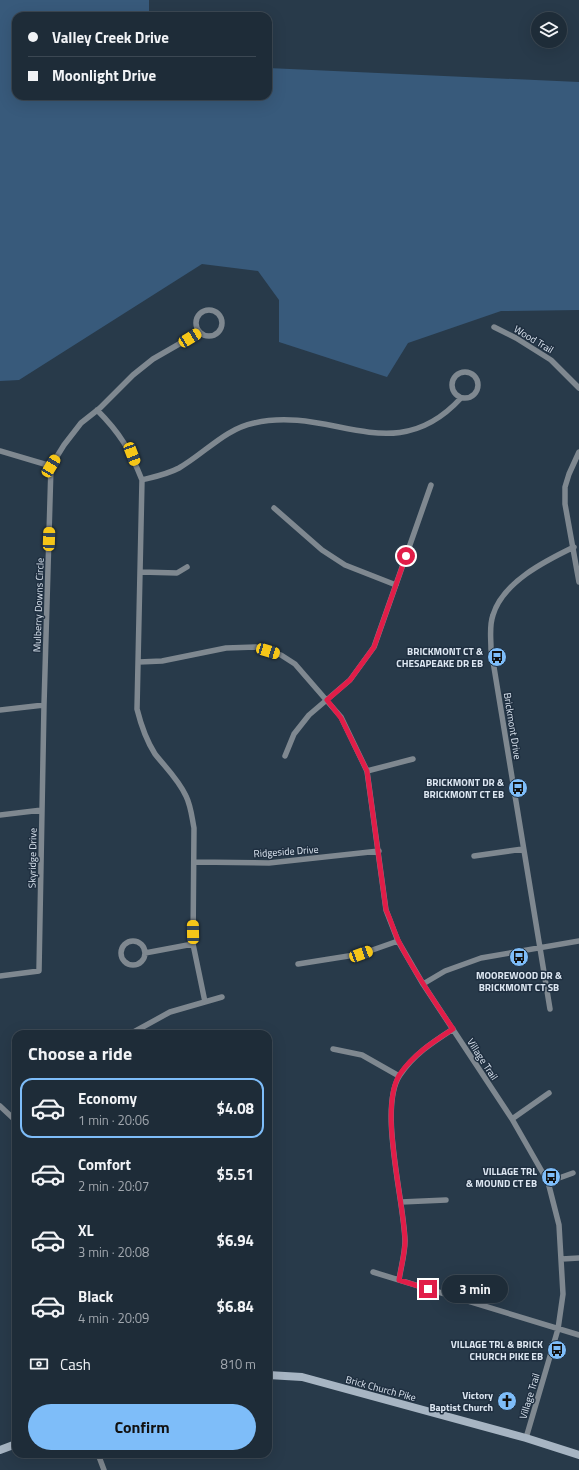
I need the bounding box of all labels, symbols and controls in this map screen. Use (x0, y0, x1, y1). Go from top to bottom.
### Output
map controls (531, 12, 567, 48)
button: layers (531, 12, 567, 48)
text: Valley Creek Drive (52, 26, 169, 49)
text: Moonlight Drive (52, 64, 156, 87)
street label: Wood Trail (511, 322, 557, 357)
car (177, 327, 203, 349)
car (122, 441, 142, 467)
car (40, 453, 62, 479)
car (43, 527, 55, 551)
route start (397, 547, 415, 565)
street label: Mulberry Downs Circle (29, 558, 48, 653)
car (255, 642, 281, 660)
place label: BRICKMONT CT & CHESAPEAKE DR EB (396, 644, 483, 671)
bus stop icon: BRICKMONT CT & CHESAPEAKE DR EB (486, 646, 508, 668)
street label: Brickmont Drive (500, 692, 525, 761)
place label: BRICKMONT DR & BRICKMONT CT EB (423, 775, 504, 802)
bus stop icon: BRICKMONT DR & BRICKMONT CT EB (507, 777, 529, 799)
street label: Skyridge Drive (24, 828, 41, 888)
street label: Ridgeside Drive (253, 842, 319, 861)
car (187, 920, 199, 944)
car (348, 944, 374, 964)
bus stop icon: MOOREWOOD DR & BRICKMONT CT SB (508, 946, 530, 968)
place label: MOOREWOOD DR & BRICKMONT CT SB (476, 968, 562, 995)
street label: Village Trail (463, 1035, 502, 1083)
text: Choose a ride (28, 1040, 132, 1067)
text: Economy (78, 1087, 137, 1110)
icon: car (30, 1090, 66, 1126)
text: $4.08 (217, 1097, 254, 1120)
text: 1 min · 20:06 (78, 1110, 149, 1130)
text: Comfort (78, 1153, 131, 1176)
icon: car (30, 1156, 66, 1192)
text: $5.51 (217, 1163, 254, 1186)
place label: VILLAGE TRL & MOUND CT EB (466, 1164, 537, 1191)
bus stop icon: VILLAGE TRL & MOUND CT EB (540, 1166, 562, 1188)
text: 2 min · 20:07 (78, 1176, 149, 1196)
text: XL (78, 1219, 94, 1242)
icon: car (30, 1222, 66, 1258)
text: $6.94 (217, 1229, 254, 1252)
text: 3 min · 20:08 (78, 1242, 149, 1262)
callout: 3 min (442, 1275, 508, 1303)
text: 3 min (459, 1279, 491, 1299)
route end (419, 1280, 437, 1298)
text: Black (78, 1285, 113, 1308)
icon: car (30, 1288, 66, 1324)
text: $6.84 (217, 1295, 254, 1318)
text: 4 min · 20:09 (78, 1308, 149, 1328)
place label: VILLAGE TRL & BRICK CHURCH PIKE EB (451, 1337, 543, 1364)
bus stop icon: VILLAGE TRL & BRICK CHURCH PIKE EB (546, 1339, 568, 1361)
icon: cash (28, 1353, 50, 1375)
text: Cash (60, 1353, 91, 1376)
text: 810 m (220, 1354, 256, 1374)
street label: Village Trail (515, 1371, 544, 1421)
street label: Brick Church Pike (344, 1372, 418, 1405)
place label: Victory Baptist Church (429, 1388, 493, 1415)
church icon: Victory Baptist Church (496, 1390, 518, 1412)
button: Confirm (28, 1404, 256, 1450)

